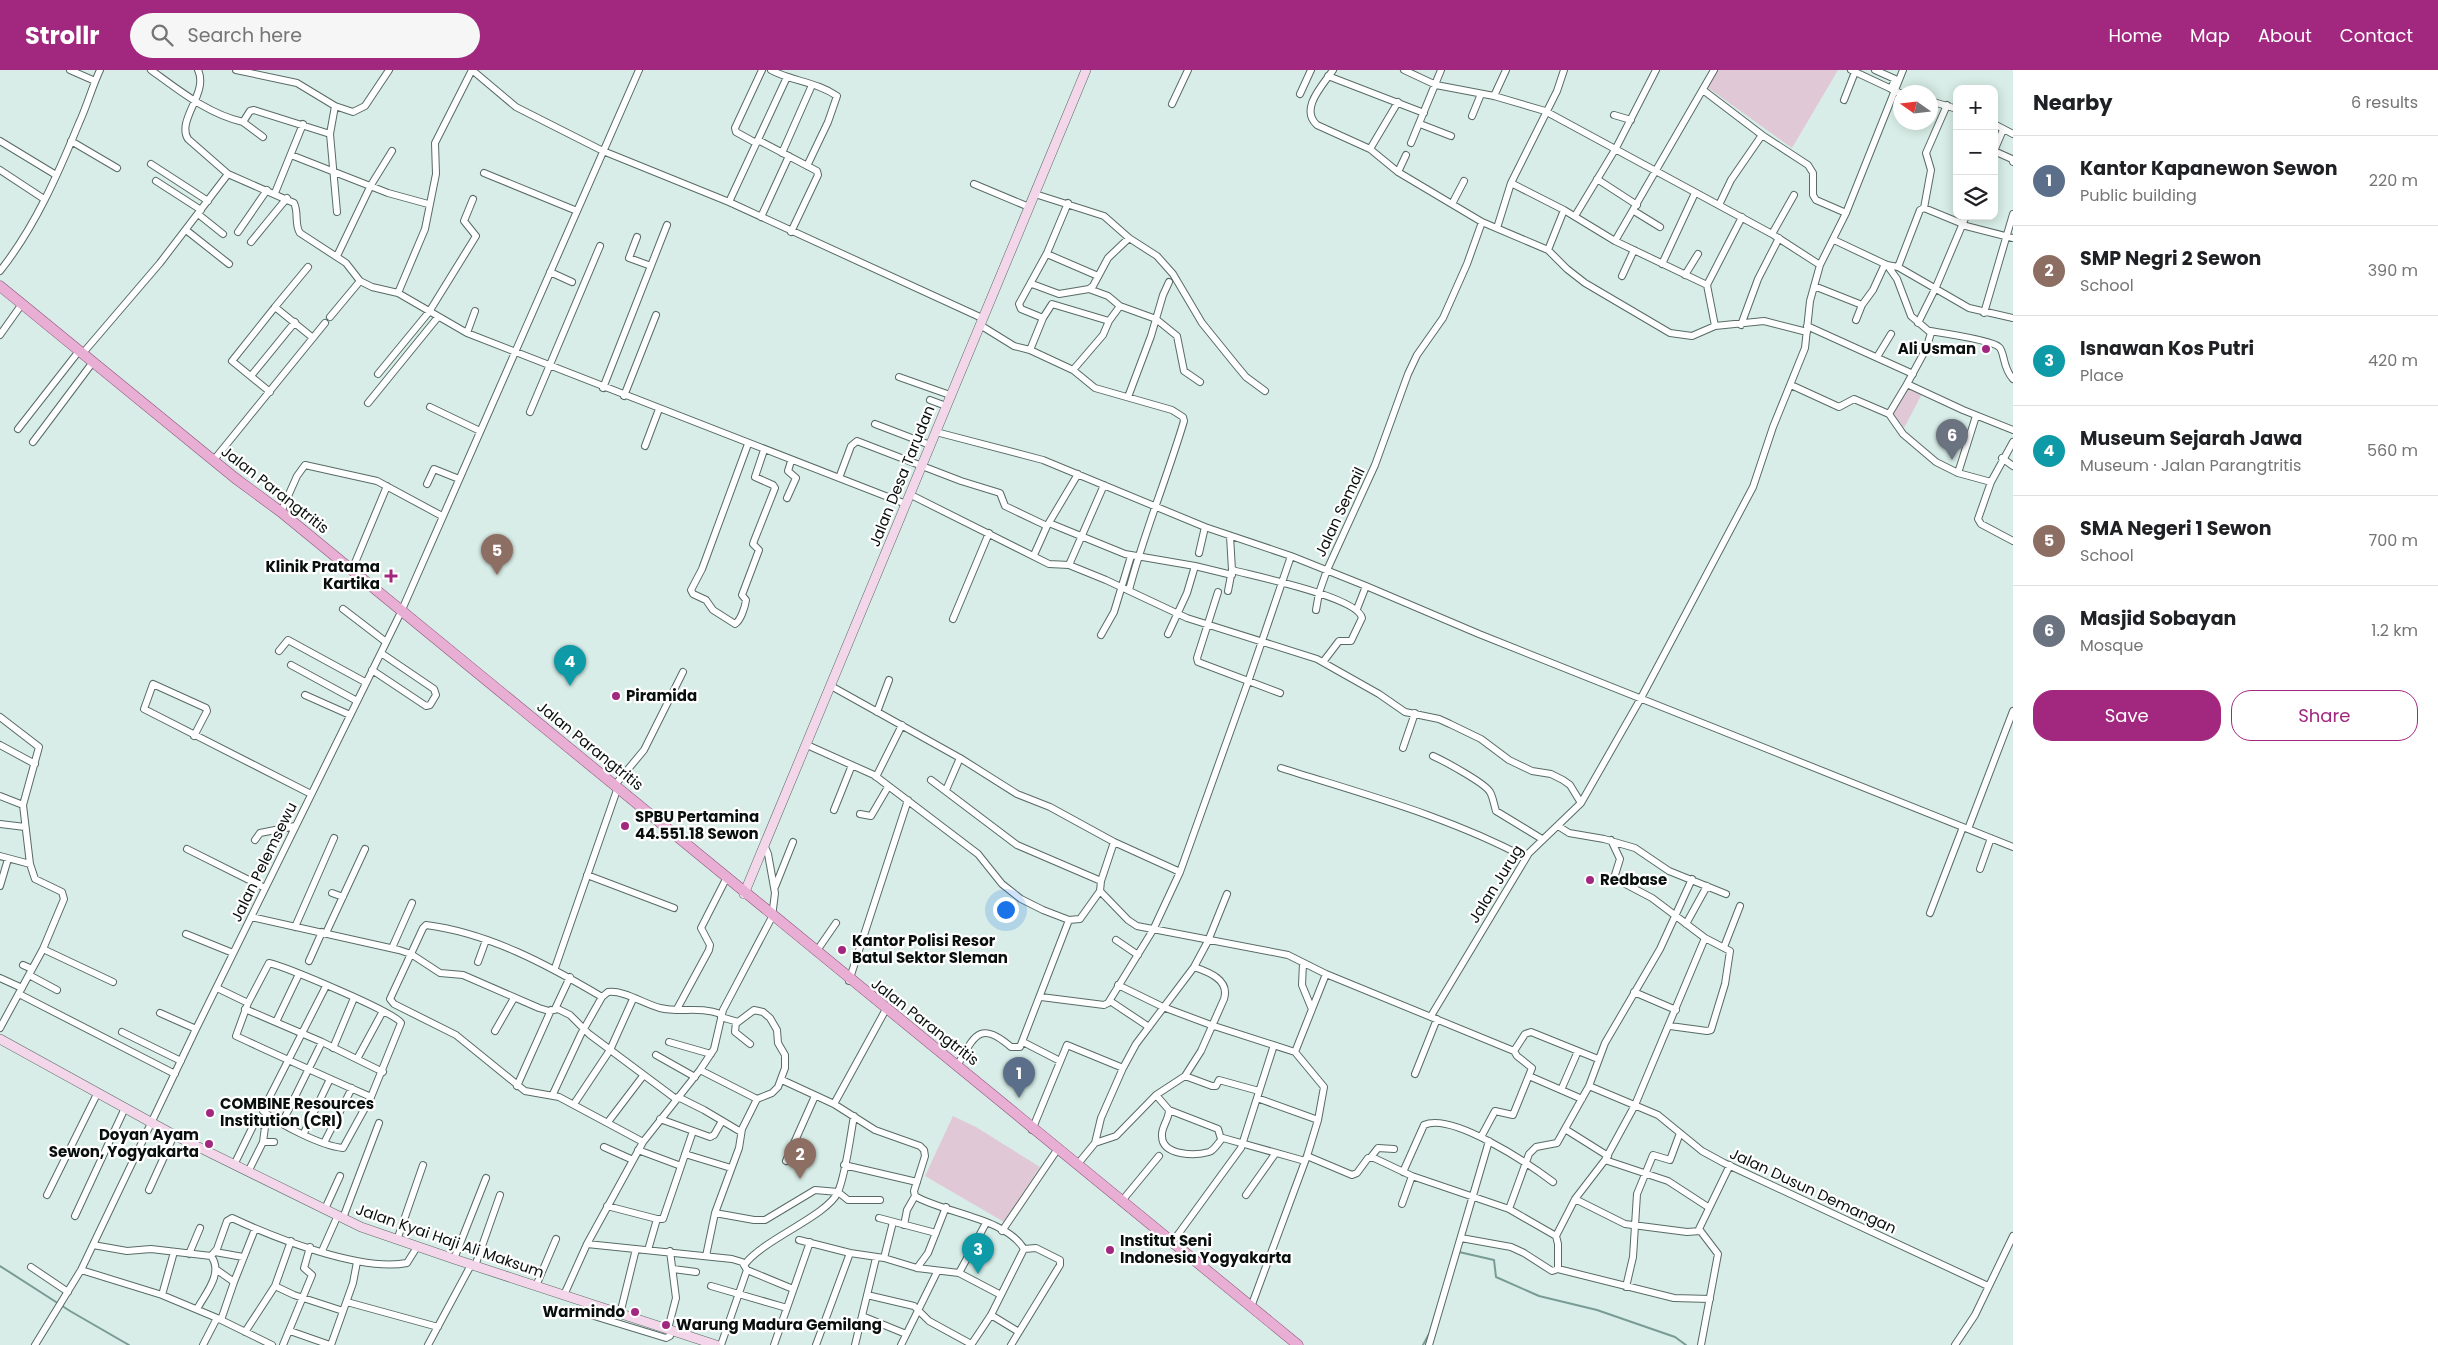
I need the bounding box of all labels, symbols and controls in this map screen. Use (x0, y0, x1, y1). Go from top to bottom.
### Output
search box (130, 13, 480, 58)
text: Strollr (25, 19, 100, 52)
icon: search (148, 21, 176, 49)
text: Search here (188, 22, 302, 49)
text: Home (2108, 23, 2162, 48)
text: Map (2190, 23, 2230, 48)
text: About (2258, 23, 2312, 48)
text: Contact (2340, 23, 2413, 48)
north arrow (1893, 85, 1938, 130)
map controls (1953, 85, 1998, 220)
button: + (1953, 85, 1998, 130)
text: Nearby (2033, 88, 2113, 117)
text: 6 results (2351, 91, 2418, 114)
button: − (1953, 130, 1998, 175)
text: Kantor Kapanewon Sewon (2080, 155, 2338, 182)
text: 1 (2046, 169, 2052, 192)
text: 220 m (2369, 169, 2418, 192)
button: layers (1953, 175, 1998, 220)
text: Public building (2080, 184, 2197, 207)
text: SMP Negri 2 Sewon (2080, 245, 2261, 272)
text: 2 (2044, 259, 2054, 282)
text: 390 m (2368, 259, 2418, 282)
text: School (2080, 274, 2134, 297)
text: Isnawan Kos Putri (2080, 335, 2254, 362)
place label: Ali Usman (1898, 338, 1976, 359)
marker: Ali Usman (1980, 343, 1992, 355)
text: 3 (2044, 349, 2054, 372)
text: 420 m (2368, 349, 2418, 372)
text: Place (2080, 364, 2124, 387)
street label: Jalan Desa Tarudan (864, 402, 940, 550)
pin: 6 (1936, 419, 1968, 460)
text: Museum Sejarah Jawa (2080, 425, 2303, 452)
text: 4 (2044, 439, 2054, 462)
text: 560 m (2367, 439, 2418, 462)
street label: Jalan Parangtritis (217, 441, 334, 538)
text: Museum · Jalan Parangtritis (2080, 454, 2301, 477)
street label: Jalan Semail (1310, 464, 1369, 560)
text: SMA Negeri 1 Sewon (2080, 515, 2271, 542)
text: 5 (2044, 529, 2054, 552)
text: 700 m (2368, 529, 2418, 552)
pin: 5 (481, 534, 513, 575)
text: School (2080, 544, 2134, 567)
place label: Klinik Pratama Kartika (265, 556, 380, 594)
marker: Klinik Pratama Kartika (384, 569, 398, 583)
text: Masjid Sobayan (2080, 605, 2236, 632)
text: 6 (2044, 619, 2054, 642)
text: 1.2 km (2371, 619, 2418, 642)
text: Mosque (2080, 634, 2143, 657)
pin: 4 (554, 645, 586, 686)
place label: Piramida (626, 685, 697, 706)
marker: Piramida (610, 690, 622, 702)
button: Save (2033, 690, 2221, 741)
button: Share (2231, 690, 2418, 741)
street label: Jalan Parangtritis (533, 696, 648, 795)
street label: Jalan Pelemsewu (225, 798, 302, 925)
place label: SPBU Pertamina 44.551.18 Sewon (635, 806, 759, 844)
marker: SPBU Pertamina 44.551.18 Sewon (619, 820, 631, 832)
street label: Jalan Jurug (1463, 841, 1528, 927)
place label: Redbase (1600, 869, 1667, 890)
marker: Redbase (1584, 874, 1596, 886)
your location (993, 897, 1019, 923)
place label: Kantor Polisi Resor Batul Sektor Sleman (852, 930, 1008, 968)
marker: Kantor Polisi Resor Batul Sektor Sleman (836, 944, 848, 956)
street label: Jalan Parangtritis (867, 973, 984, 1070)
pin: 1 (1003, 1057, 1035, 1098)
place label: COMBINE Resources Institution (CRI) (220, 1093, 374, 1131)
marker: COMBINE Resources Institution (CRI) (204, 1107, 216, 1119)
place label: Doyan Ayam Sewon, Yogyakarta (49, 1124, 199, 1162)
marker: Doyan Ayam Sewon, Yogyakarta (203, 1138, 215, 1150)
pin: 2 (784, 1138, 816, 1179)
street label: Jalan Dusun Demangan (1726, 1143, 1900, 1238)
street label: Jalan Kyai Haji Ali Maksum (353, 1198, 547, 1283)
place label: Institut Seni Indonesia Yogyakarta (1120, 1230, 1291, 1268)
pin: 3 (962, 1233, 994, 1274)
marker: Institut Seni Indonesia Yogyakarta (1104, 1244, 1116, 1256)
place label: Warmindo (542, 1301, 625, 1322)
marker: Warmindo (629, 1306, 641, 1318)
place label: Warung Madura Gemilang (676, 1314, 882, 1335)
marker: Warung Madura Gemilang (660, 1319, 672, 1331)

